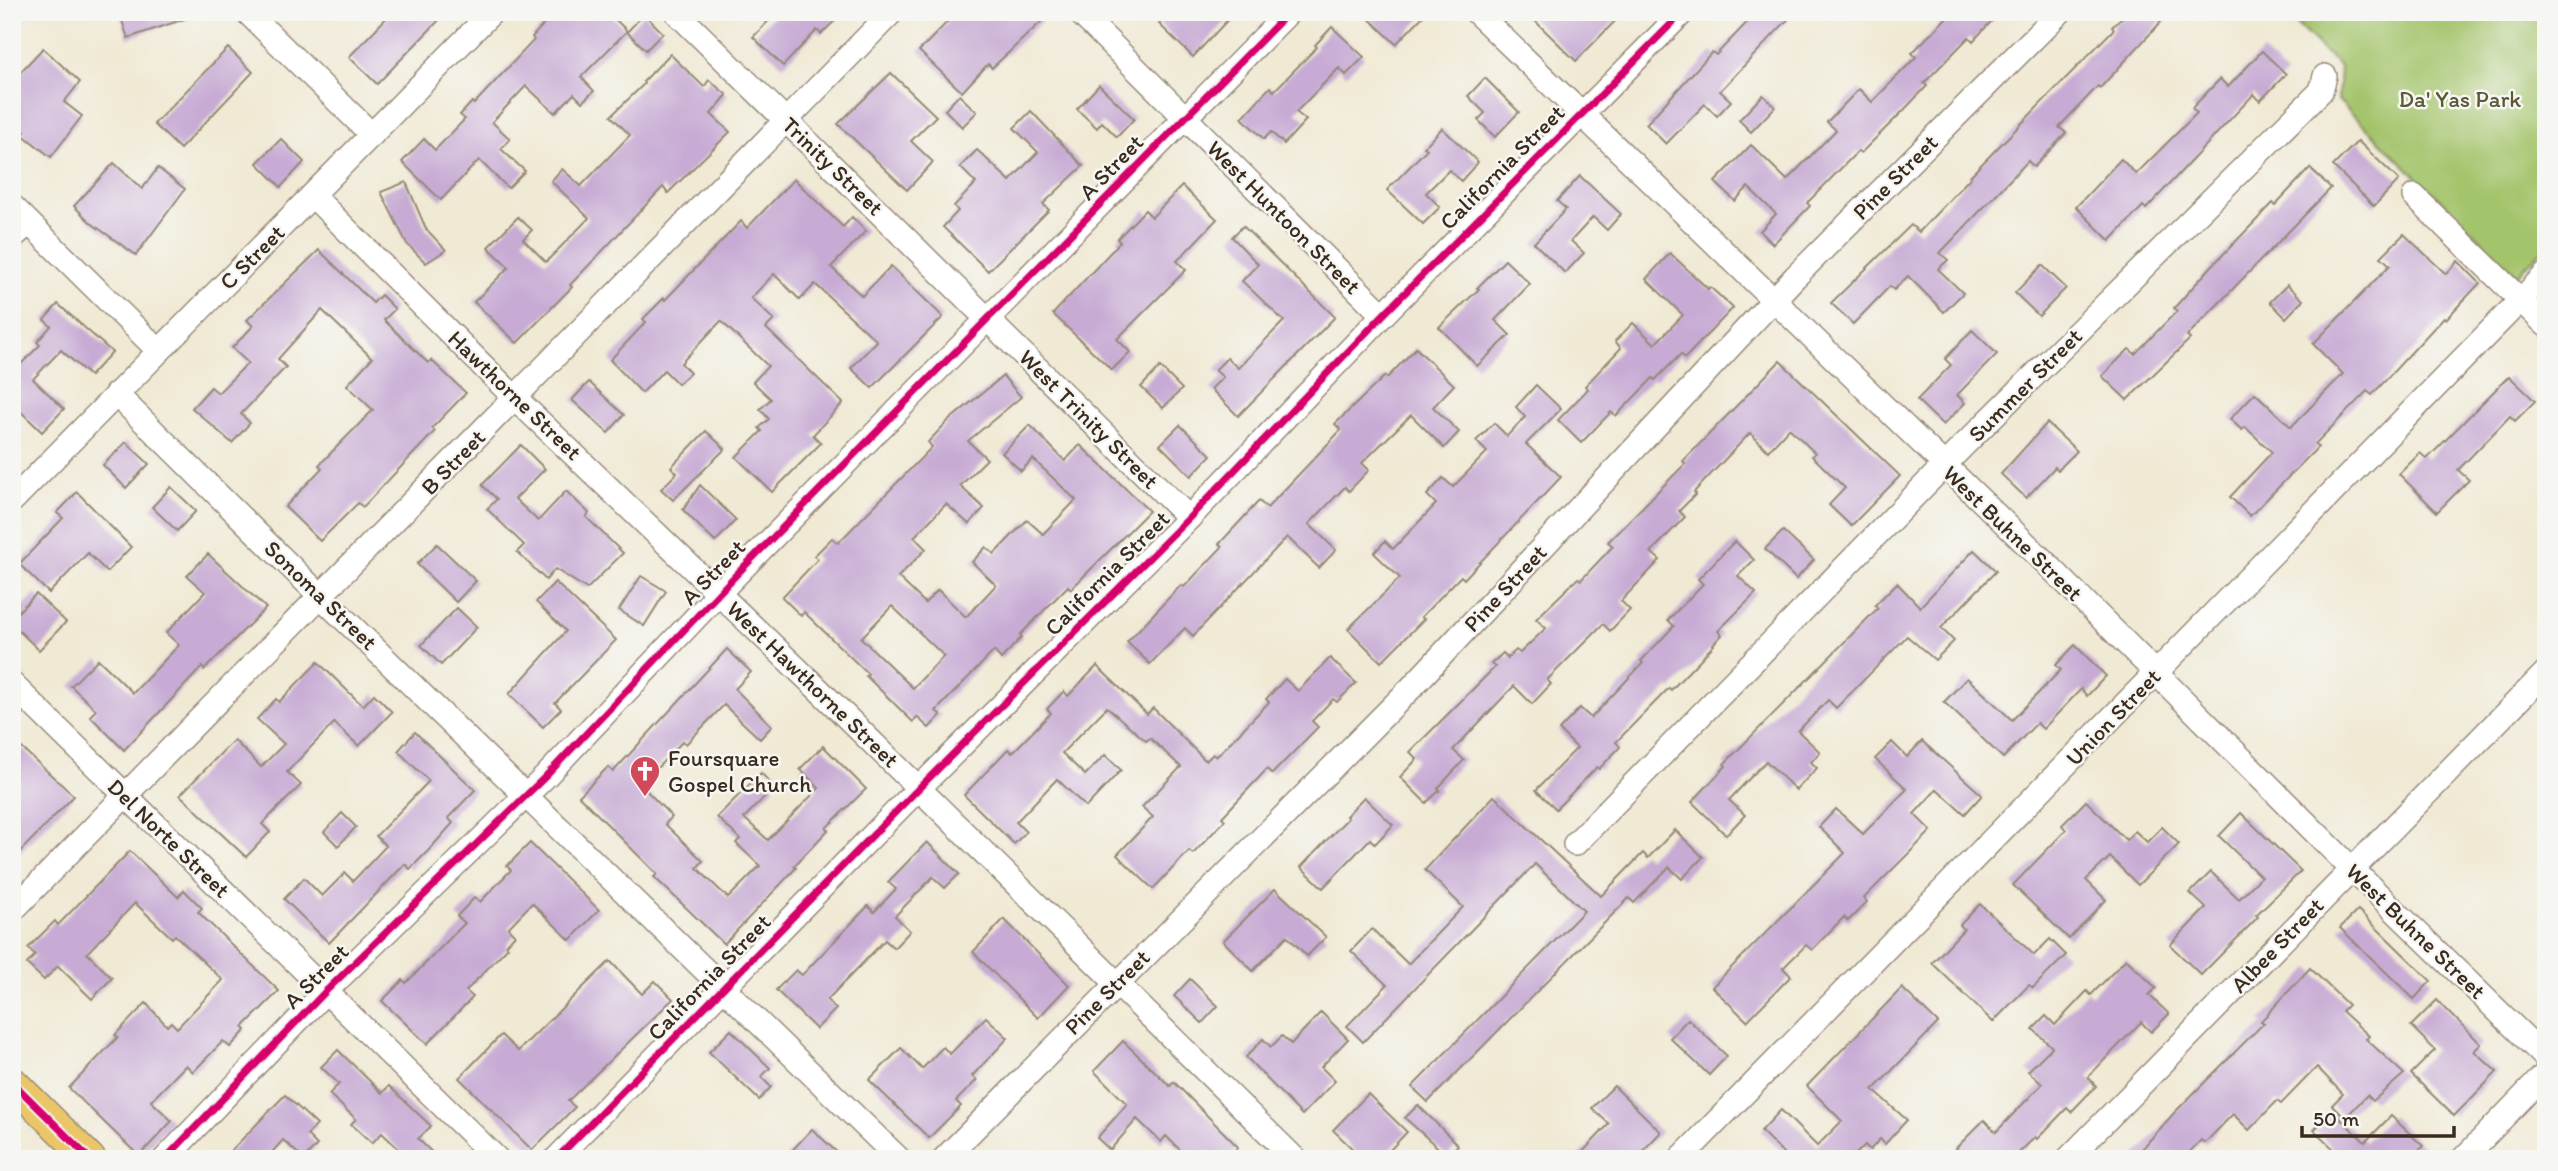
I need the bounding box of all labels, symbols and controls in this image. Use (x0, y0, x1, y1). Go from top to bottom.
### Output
park label: Da' Yas Park (2399, 85, 2521, 113)
street label: California Street (1434, 99, 1570, 235)
street label: Trinity Street (776, 111, 890, 221)
street label: A Street (1073, 128, 1149, 206)
street label: Pine Street (1846, 128, 1944, 226)
street label: West Huntoon Street (1201, 134, 1367, 300)
street label: C Street (214, 218, 291, 295)
street label: Summer Street (1962, 322, 2088, 448)
street label: Hawthorne Street (442, 324, 588, 466)
street label: West Trinity Street (1013, 343, 1165, 495)
street label: B Street (415, 423, 491, 501)
street label: West Buhne Street (1937, 459, 2089, 607)
street label: California Street (1039, 505, 1175, 641)
street label: A Street (675, 533, 751, 611)
street label: Sonoma Street (259, 534, 384, 656)
street label: Pine Street (1457, 538, 1553, 638)
street label: West Hawthorne Street (721, 595, 905, 773)
street label: Union Street (2060, 662, 2167, 772)
place label: Foursquare Gospel Church (668, 744, 812, 798)
church icon: Foursquare Gospel Church (628, 754, 662, 798)
street label: Del Norte Street (102, 773, 236, 904)
street label: West Buhne Street (2340, 857, 2492, 1005)
street label: Albee Street (2225, 891, 2330, 998)
street label: California Street (641, 908, 777, 1046)
street label: A Street (278, 937, 355, 1014)
street label: Pine Street (1058, 943, 1156, 1041)
scale bar (2302, 1094, 2455, 1138)
text: 50 m (2313, 1106, 2360, 1131)

